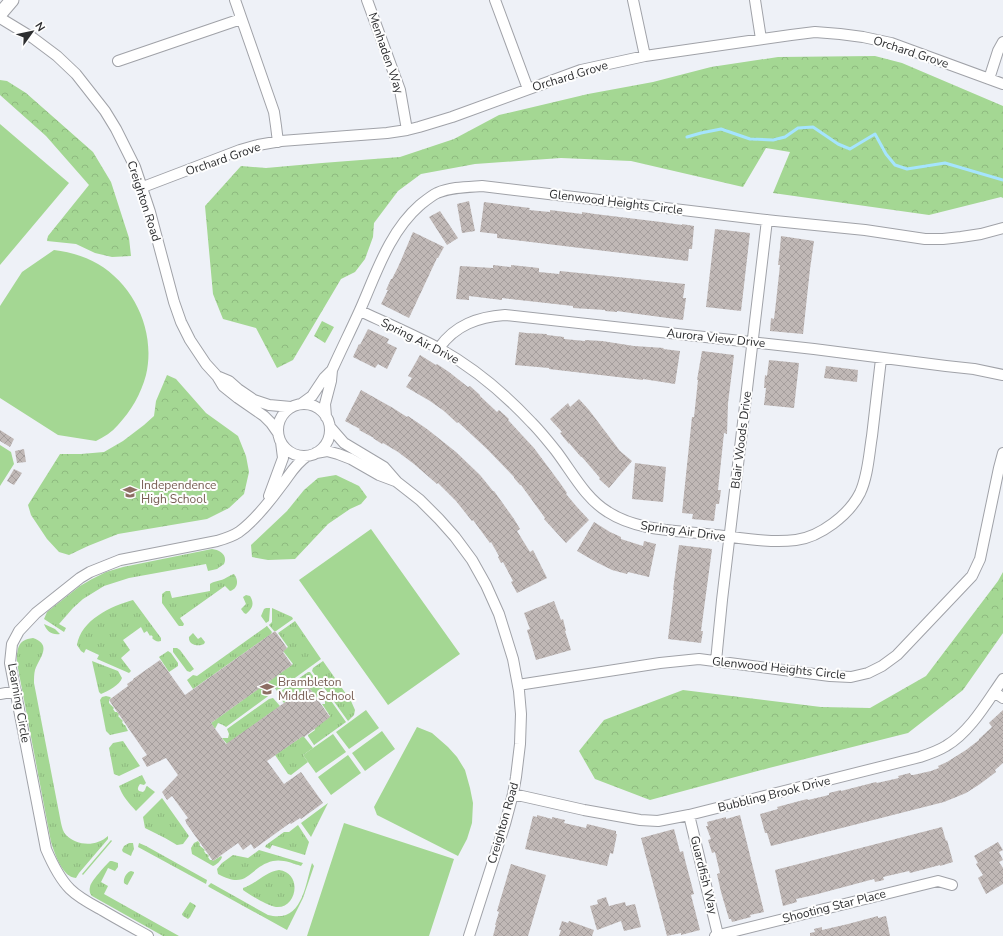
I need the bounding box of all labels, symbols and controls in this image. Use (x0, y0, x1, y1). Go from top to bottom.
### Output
street label: Menhaden Way (365, 10, 408, 97)
north arrow (12, 12, 52, 52)
text: N (31, 19, 48, 34)
street label: Orchard Grove (871, 32, 951, 72)
street label: Orchard Grove (530, 57, 610, 95)
street label: Orchard Grove (183, 139, 263, 179)
street label: Creighton Road (123, 159, 165, 243)
street label: Glenwood Heights Circle (548, 186, 684, 218)
street label: Spring Air Drive (378, 314, 462, 368)
street label: Aurora View Drive (666, 325, 766, 351)
street label: Blair Woods Drive (727, 390, 755, 490)
place label: Independence High School (141, 477, 216, 507)
school or university icon: Independence High School (122, 484, 138, 500)
street label: Spring Air Drive (639, 517, 727, 545)
street label: Glenwood Heights Circle (711, 653, 847, 683)
street label: Learning Circle (4, 662, 34, 744)
place label: Brambleton Middle School (278, 674, 355, 704)
school or university icon: Brambleton Middle School (259, 681, 275, 697)
street label: Bubbling Brook Drive (716, 772, 832, 816)
street label: Creighton Road (484, 780, 522, 866)
street label: Guardfish Way (687, 834, 722, 917)
street label: Shooting Star Place (781, 885, 887, 927)

